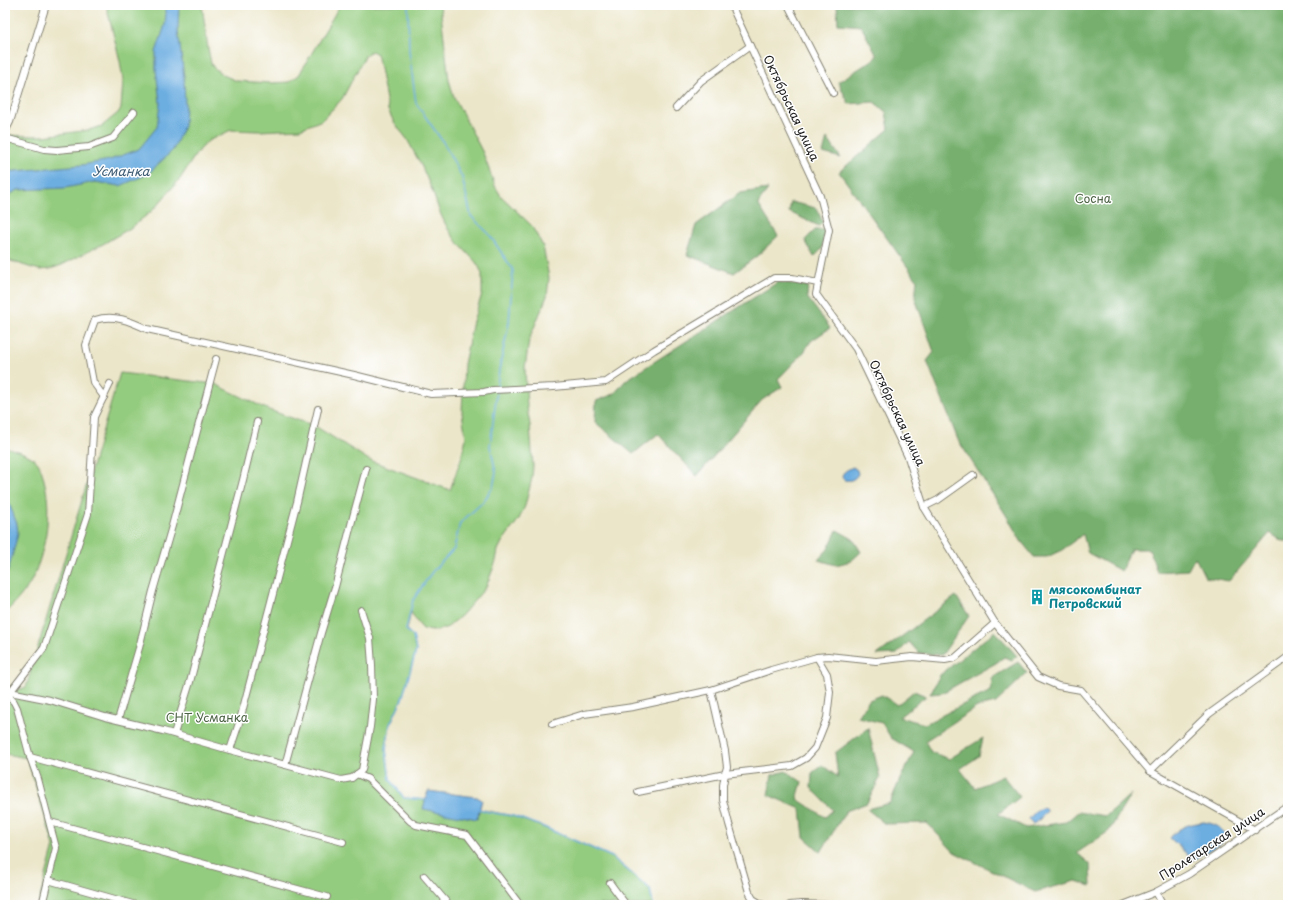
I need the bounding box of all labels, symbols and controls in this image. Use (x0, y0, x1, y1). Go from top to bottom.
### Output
street label: Октябрьская улица (759, 51, 825, 164)
water label: Усманка (92, 161, 150, 180)
park label: Сосна (1075, 189, 1112, 207)
street label: Октябрьская улица (865, 356, 931, 469)
place label: мясокомбинат Петровский (1049, 580, 1142, 612)
building icon: мясокомбинат Петровский (1028, 588, 1046, 606)
park label: СНТ Усманка (166, 708, 249, 726)
street label: Пролетарская улица (1155, 802, 1268, 884)

